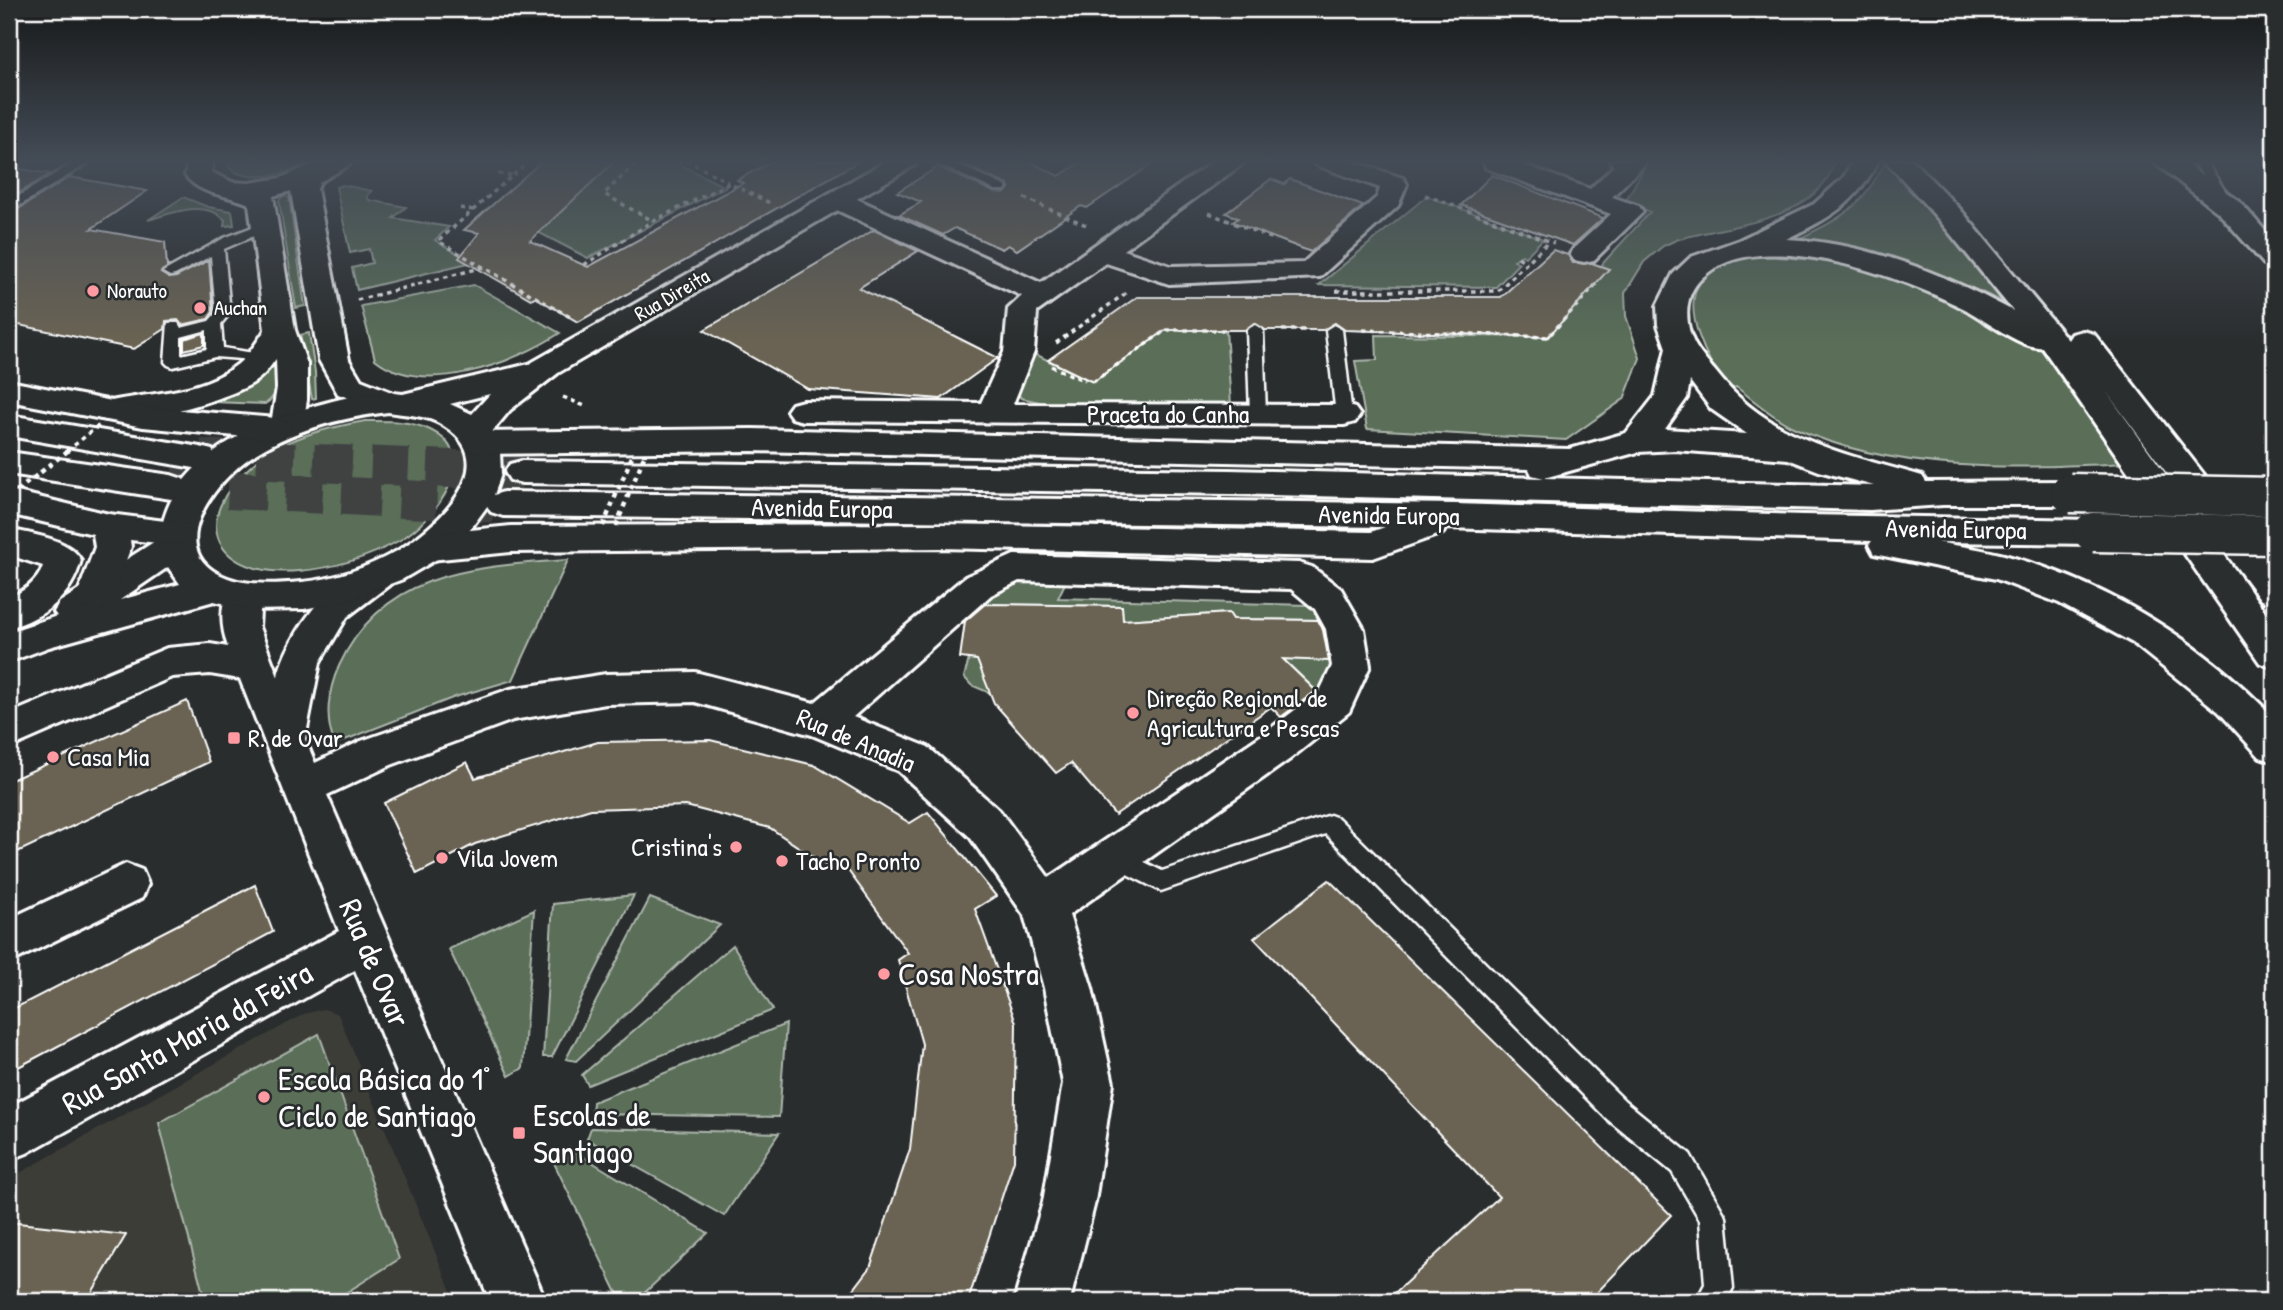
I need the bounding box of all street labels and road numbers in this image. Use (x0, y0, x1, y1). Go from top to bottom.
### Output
street label: Rua Direita (629, 261, 715, 328)
street label: Praceta do Canha (1087, 396, 1249, 431)
street label: Avenida Europa (751, 489, 893, 526)
street label: Avenida Europa (1318, 496, 1460, 533)
street label: Avenida Europa (1885, 510, 2027, 547)
street label: Rua de Anadia (792, 699, 921, 780)
street label: Rua de Ovar (329, 892, 422, 1033)
street label: Rua Santa Maria da Feira (54, 951, 320, 1124)

